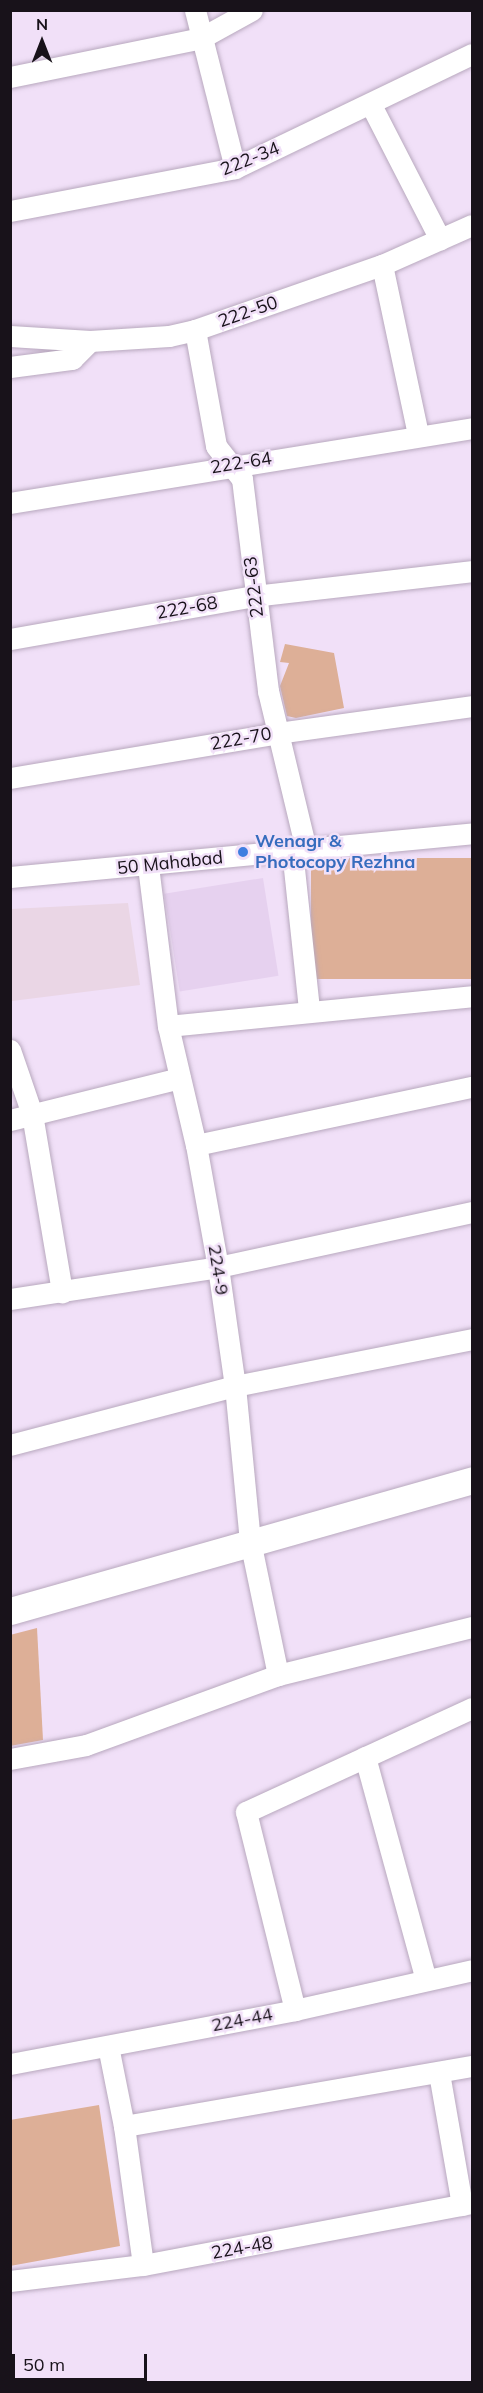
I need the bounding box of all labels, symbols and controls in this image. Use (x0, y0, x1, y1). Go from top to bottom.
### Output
north arrow (12, 12, 72, 72)
text: N (36, 14, 48, 34)
street label: 222-34 (217, 137, 283, 181)
street label: 222-50 (215, 292, 281, 332)
street label: 222-64 (209, 448, 273, 478)
street label: 222-63 (240, 555, 268, 619)
street label: 222-68 (155, 592, 219, 624)
street label: 222-70 (209, 723, 273, 755)
place label: Wenagr & Photocopy Rezhna (255, 831, 416, 874)
marker: Wenagr & Photocopy Rezhna (236, 845, 250, 859)
street label: 50 Mahabad (116, 847, 224, 879)
street label: 224-9 (203, 1243, 233, 1297)
street label: 224-44 (210, 2004, 274, 2036)
street label: 224-48 (210, 2232, 274, 2264)
scale bar (15, 2342, 150, 2380)
text: 50 m (23, 2353, 65, 2376)

